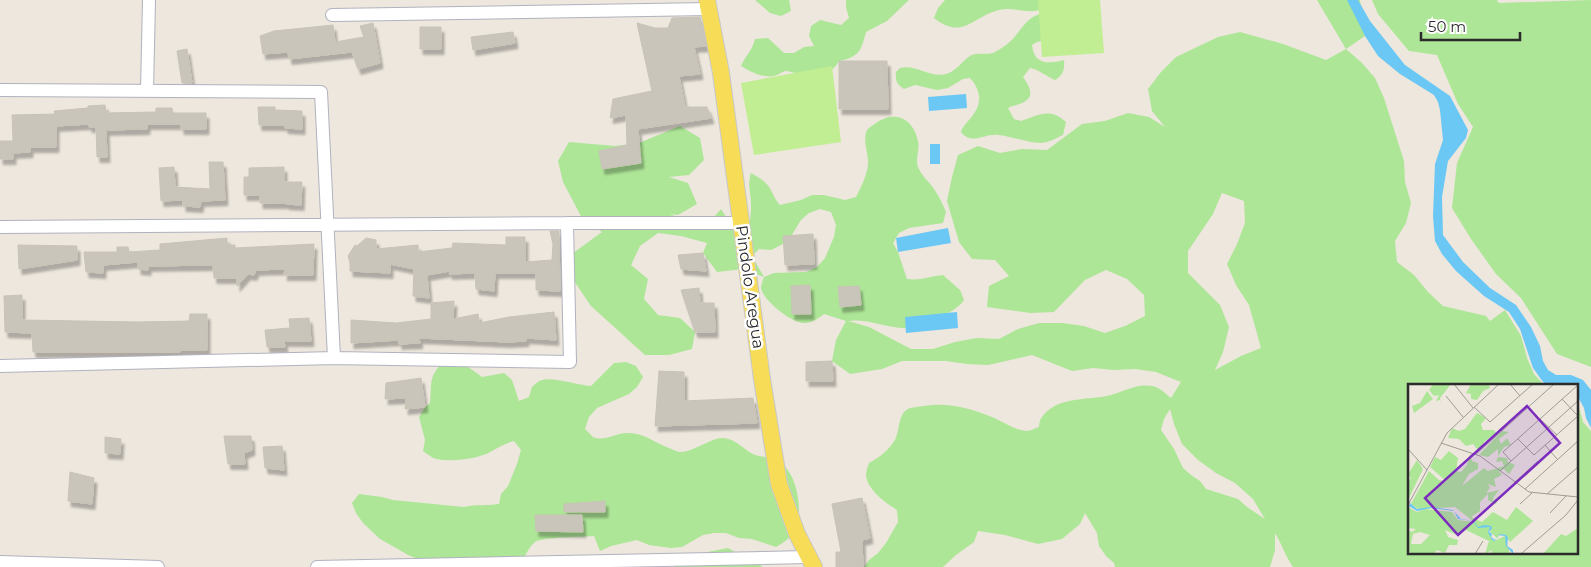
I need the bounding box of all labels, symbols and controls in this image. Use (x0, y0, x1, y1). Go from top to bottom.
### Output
scale bar (1421, 10, 1520, 42)
text: 50 m (1428, 17, 1466, 36)
street label: Pindolo Aregua (732, 224, 768, 350)
inset map (1408, 384, 1578, 554)

